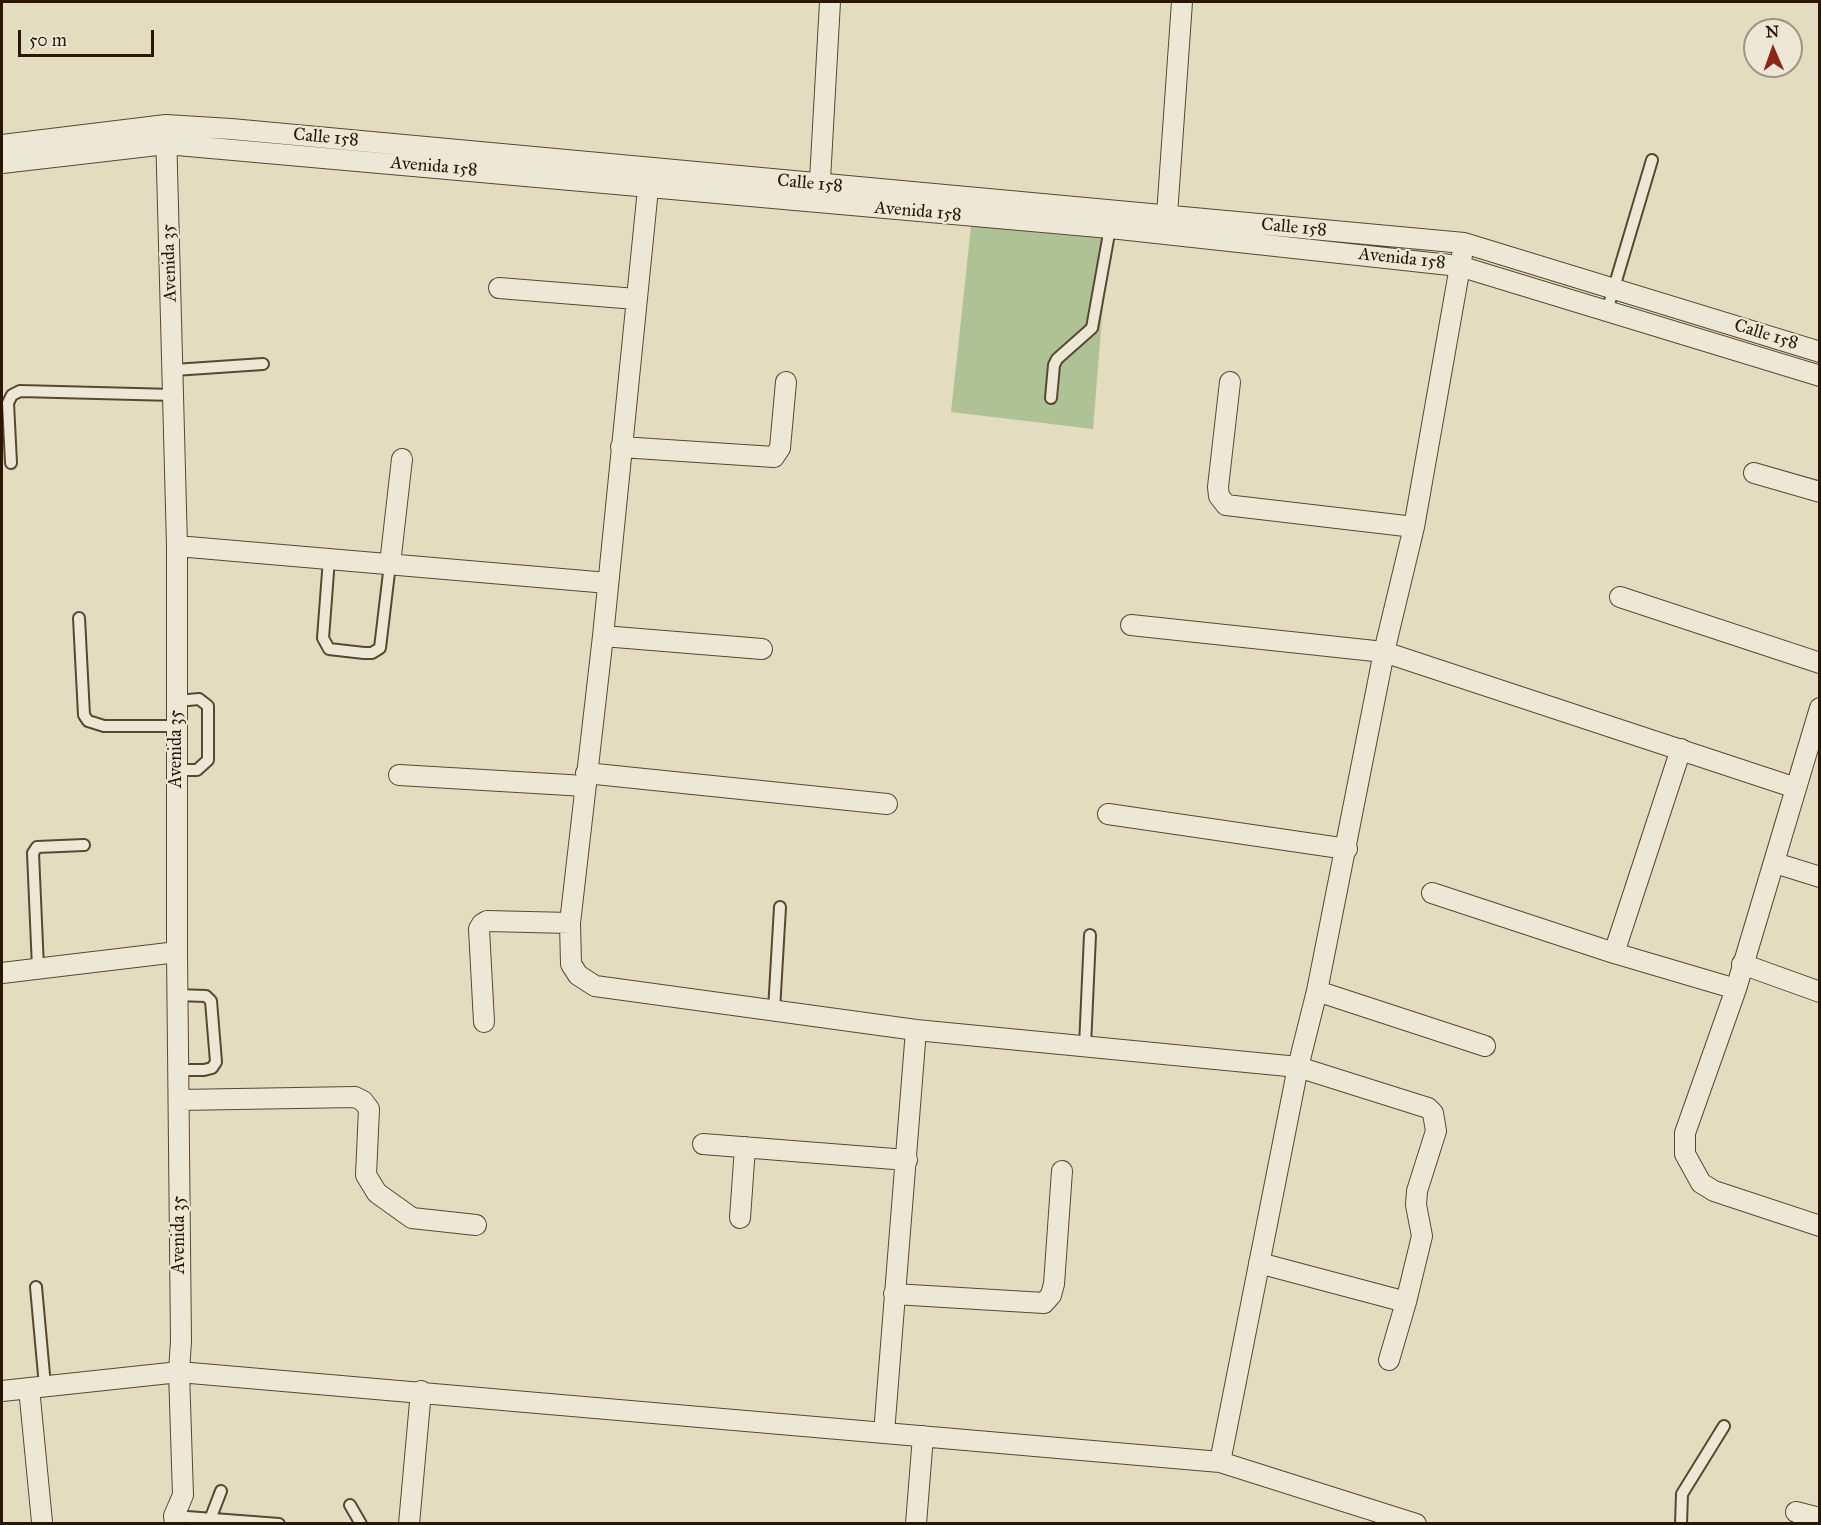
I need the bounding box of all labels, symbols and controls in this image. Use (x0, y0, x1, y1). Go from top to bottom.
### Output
scale bar (21, 18, 158, 56)
north arrow (1743, 18, 1803, 78)
text: N (1765, 22, 1780, 41)
text: 50 m (29, 29, 67, 51)
street label: Calle 158 (292, 124, 360, 152)
street label: Avenida 158 (390, 152, 478, 182)
street label: Calle 158 (776, 170, 844, 198)
street label: Avenida 158 (874, 197, 962, 227)
street label: Calle 158 (1260, 214, 1328, 242)
street label: Avenida 35 (158, 224, 182, 302)
street label: Avenida 158 (1357, 244, 1447, 274)
street label: Calle 158 (1731, 315, 1801, 355)
street label: Avenida 35 (166, 710, 188, 788)
street label: Avenida 35 (169, 1196, 191, 1274)

